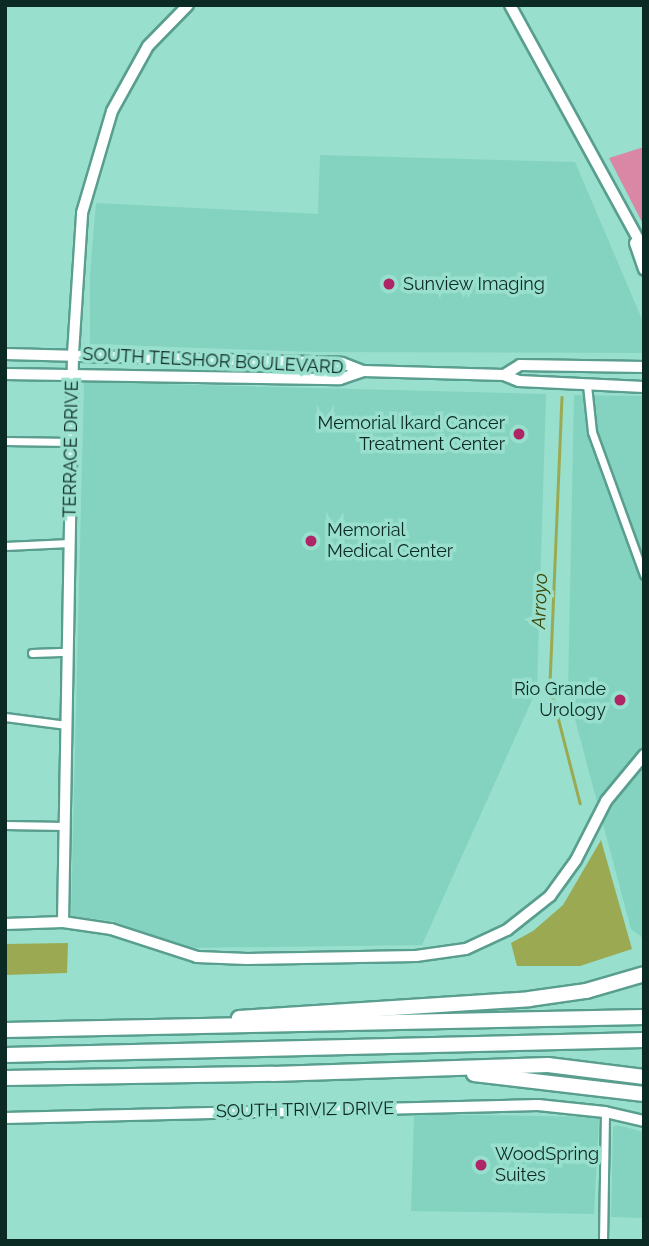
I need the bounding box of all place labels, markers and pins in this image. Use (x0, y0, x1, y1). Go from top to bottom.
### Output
place label: Sunview Imaging (403, 273, 545, 295)
marker: Sunview Imaging (381, 276, 397, 292)
place label: Memorial Ikard Cancer Treatment Center (317, 413, 505, 456)
marker: Memorial Ikard Cancer Treatment Center (511, 426, 527, 442)
place label: Memorial Medical Center (327, 520, 454, 562)
marker: Memorial Medical Center (301, 531, 321, 551)
place label: Rio Grande Urology (514, 679, 606, 722)
marker: Rio Grande Urology (612, 692, 628, 708)
place label: WoodSpring Suites (495, 1144, 599, 1186)
marker: WoodSpring Suites (473, 1157, 489, 1173)

